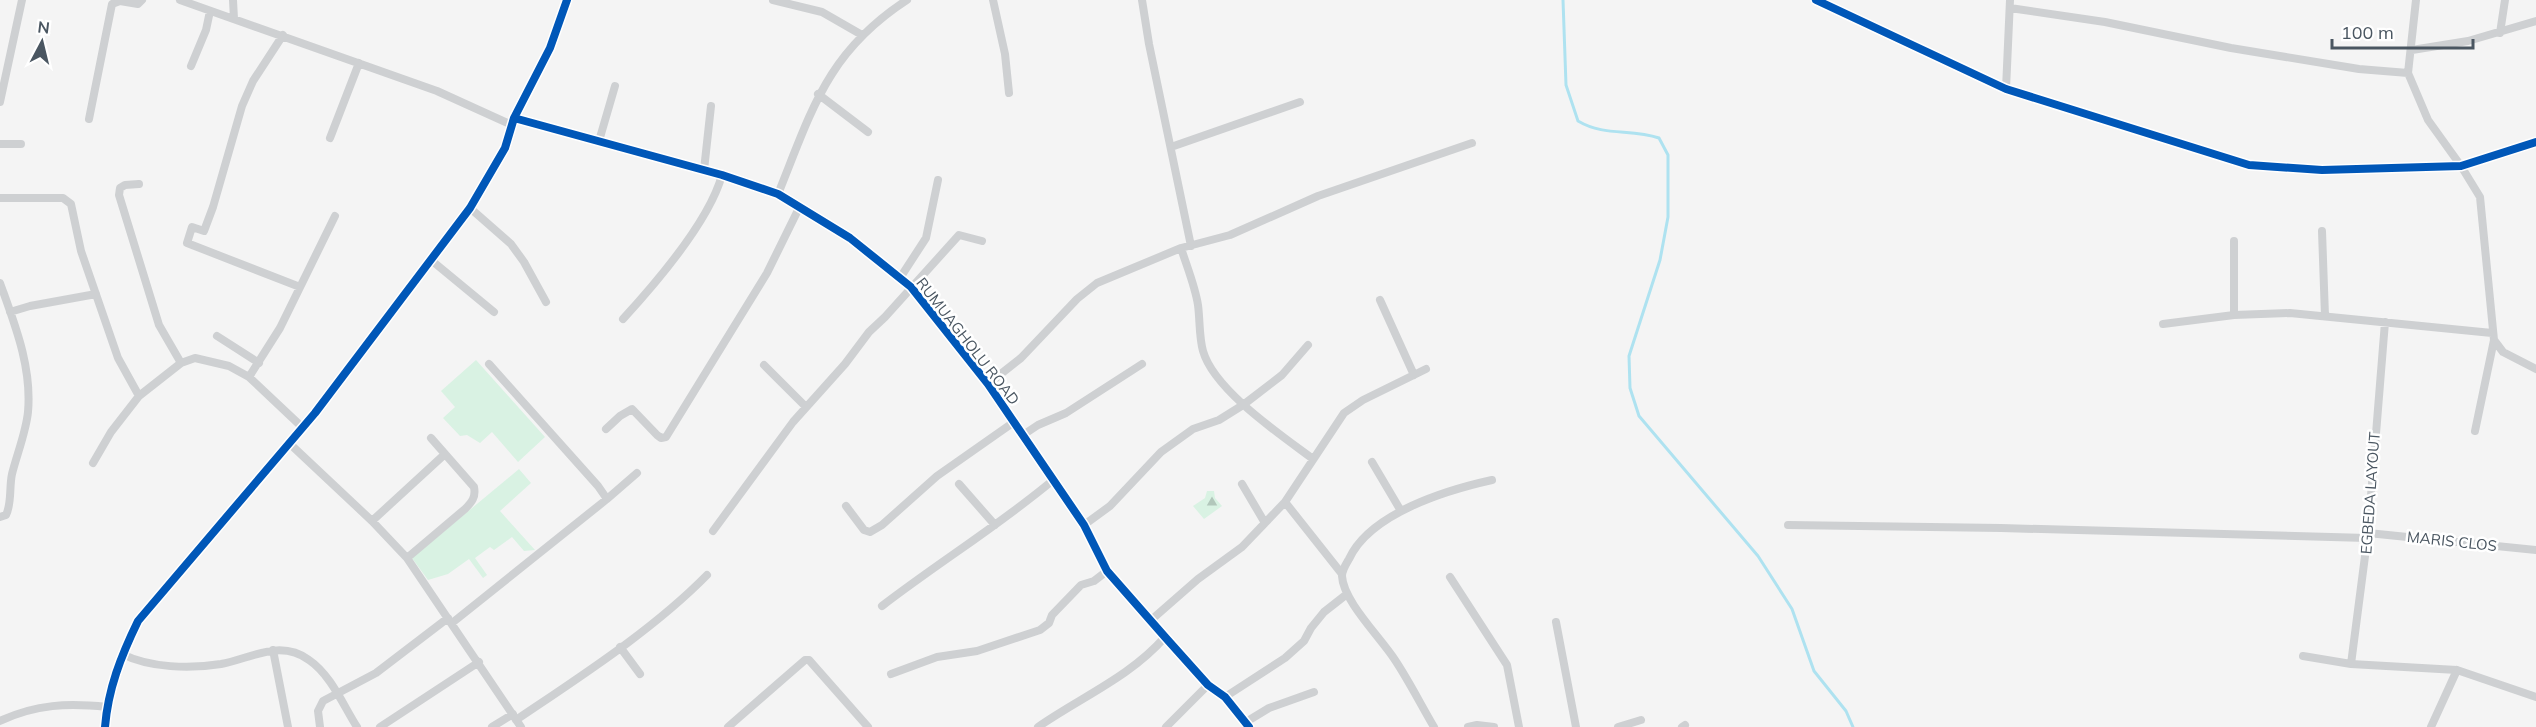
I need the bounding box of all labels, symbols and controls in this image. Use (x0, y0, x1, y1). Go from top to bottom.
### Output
north arrow (12, 12, 72, 72)
scale bar (2332, 12, 2473, 50)
text: N (37, 16, 51, 38)
text: 100 m (2341, 21, 2394, 44)
street label: RUMUAGHOLU ROAD (912, 273, 1024, 409)
street label: EGBEDA LAYOUT (2356, 431, 2384, 555)
street label: MARIS CLOS (2406, 527, 2498, 555)

